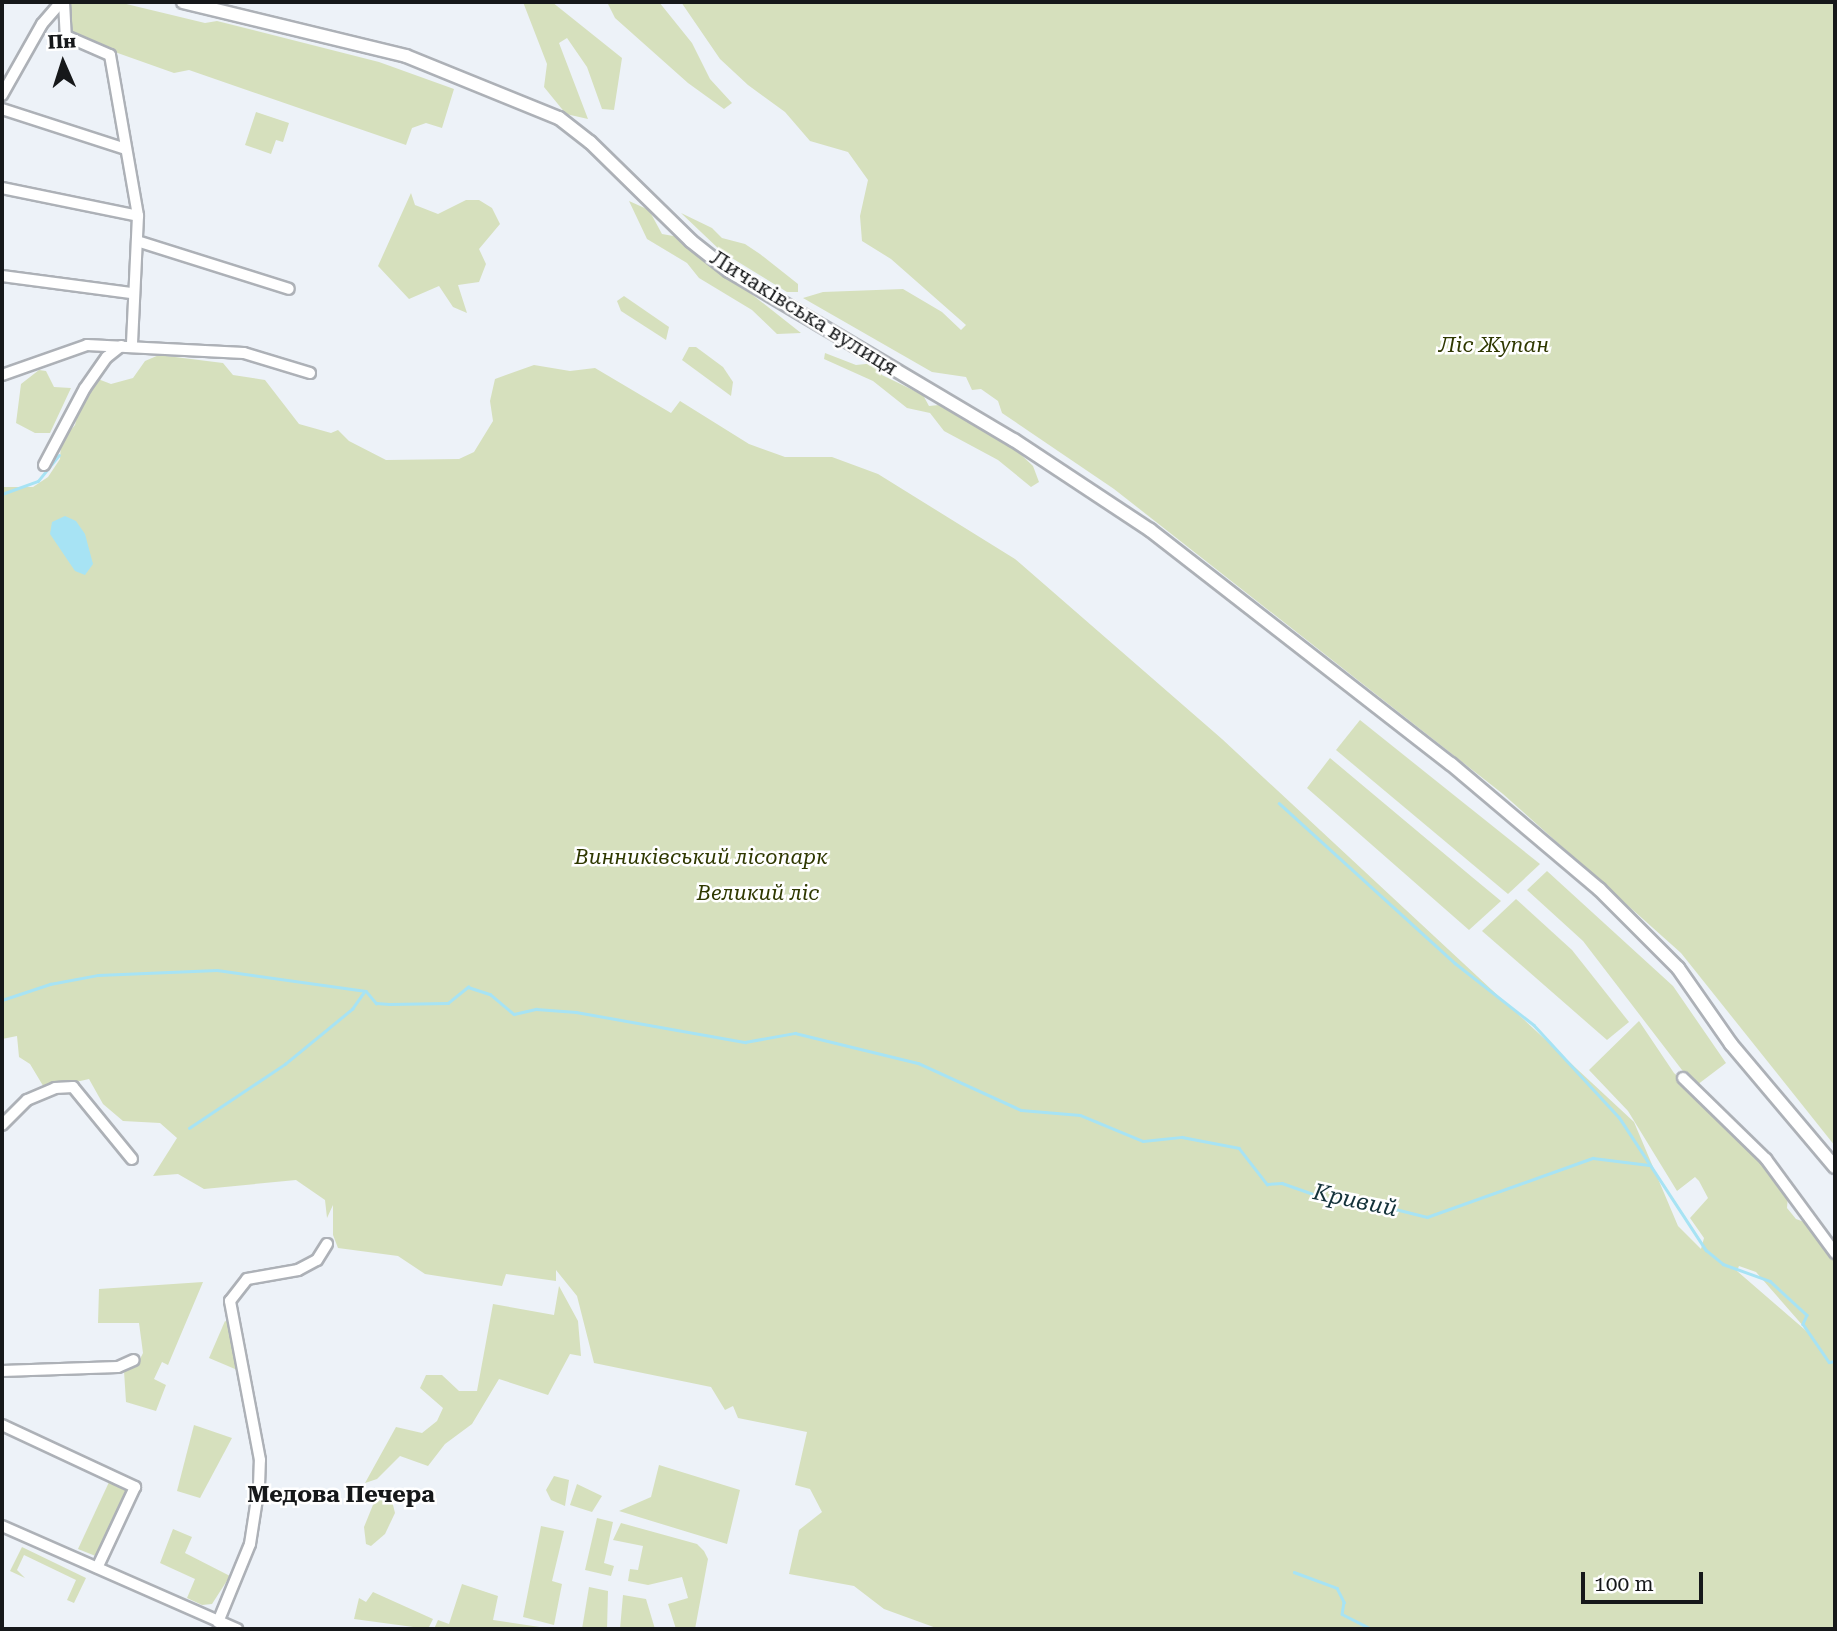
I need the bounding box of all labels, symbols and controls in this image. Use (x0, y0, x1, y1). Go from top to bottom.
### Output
north arrow (28, 28, 98, 98)
text: Пн (47, 29, 77, 54)
street label: Личаківська вулиця (706, 245, 902, 381)
park label: Ліс Жупан (1439, 332, 1549, 358)
park label: Винниківський лісопарк (574, 844, 828, 870)
park label: Великий ліс (697, 880, 819, 906)
water label: Кривий (1310, 1179, 1400, 1223)
district label: Медова Печера (247, 1481, 435, 1509)
scale bar (1585, 1558, 1708, 1602)
text: 100 m (1594, 1572, 1654, 1596)

